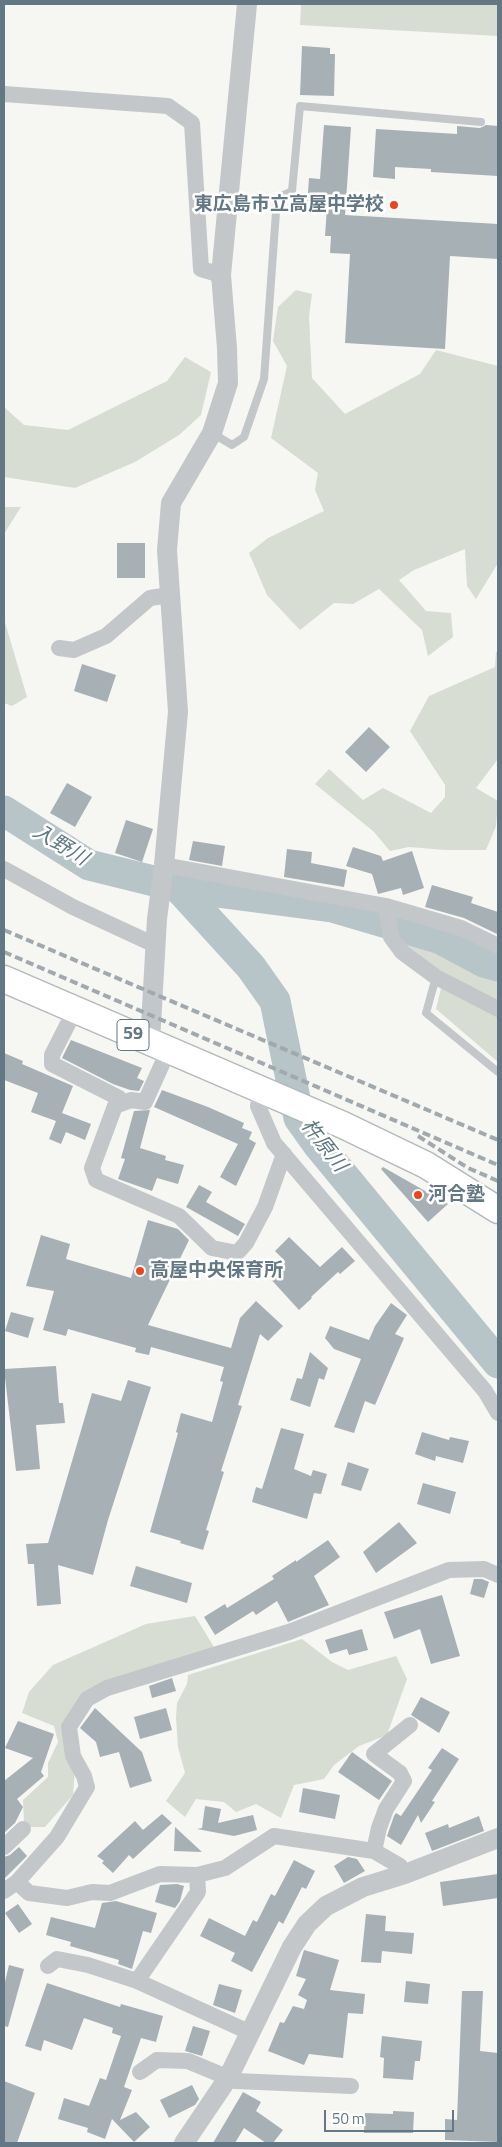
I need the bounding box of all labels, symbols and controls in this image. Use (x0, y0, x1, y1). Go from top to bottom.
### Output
place label: 東広島市立高屋中学校 (194, 194, 384, 216)
marker: 東広島市立高屋中学校 (388, 199, 400, 211)
water label: 入野川 (28, 820, 92, 872)
road number: 59 (117, 1020, 149, 1050)
water label: 杵原川 (295, 1115, 351, 1177)
place label: 河合塾 (428, 1184, 485, 1206)
marker: 河合塾 (412, 1189, 424, 1201)
place label: 高屋中央保育所 (150, 1260, 283, 1282)
marker: 高屋中央保育所 (134, 1265, 146, 1277)
scale bar (327, 2100, 457, 2132)
text: 50 m (332, 2107, 365, 2130)

